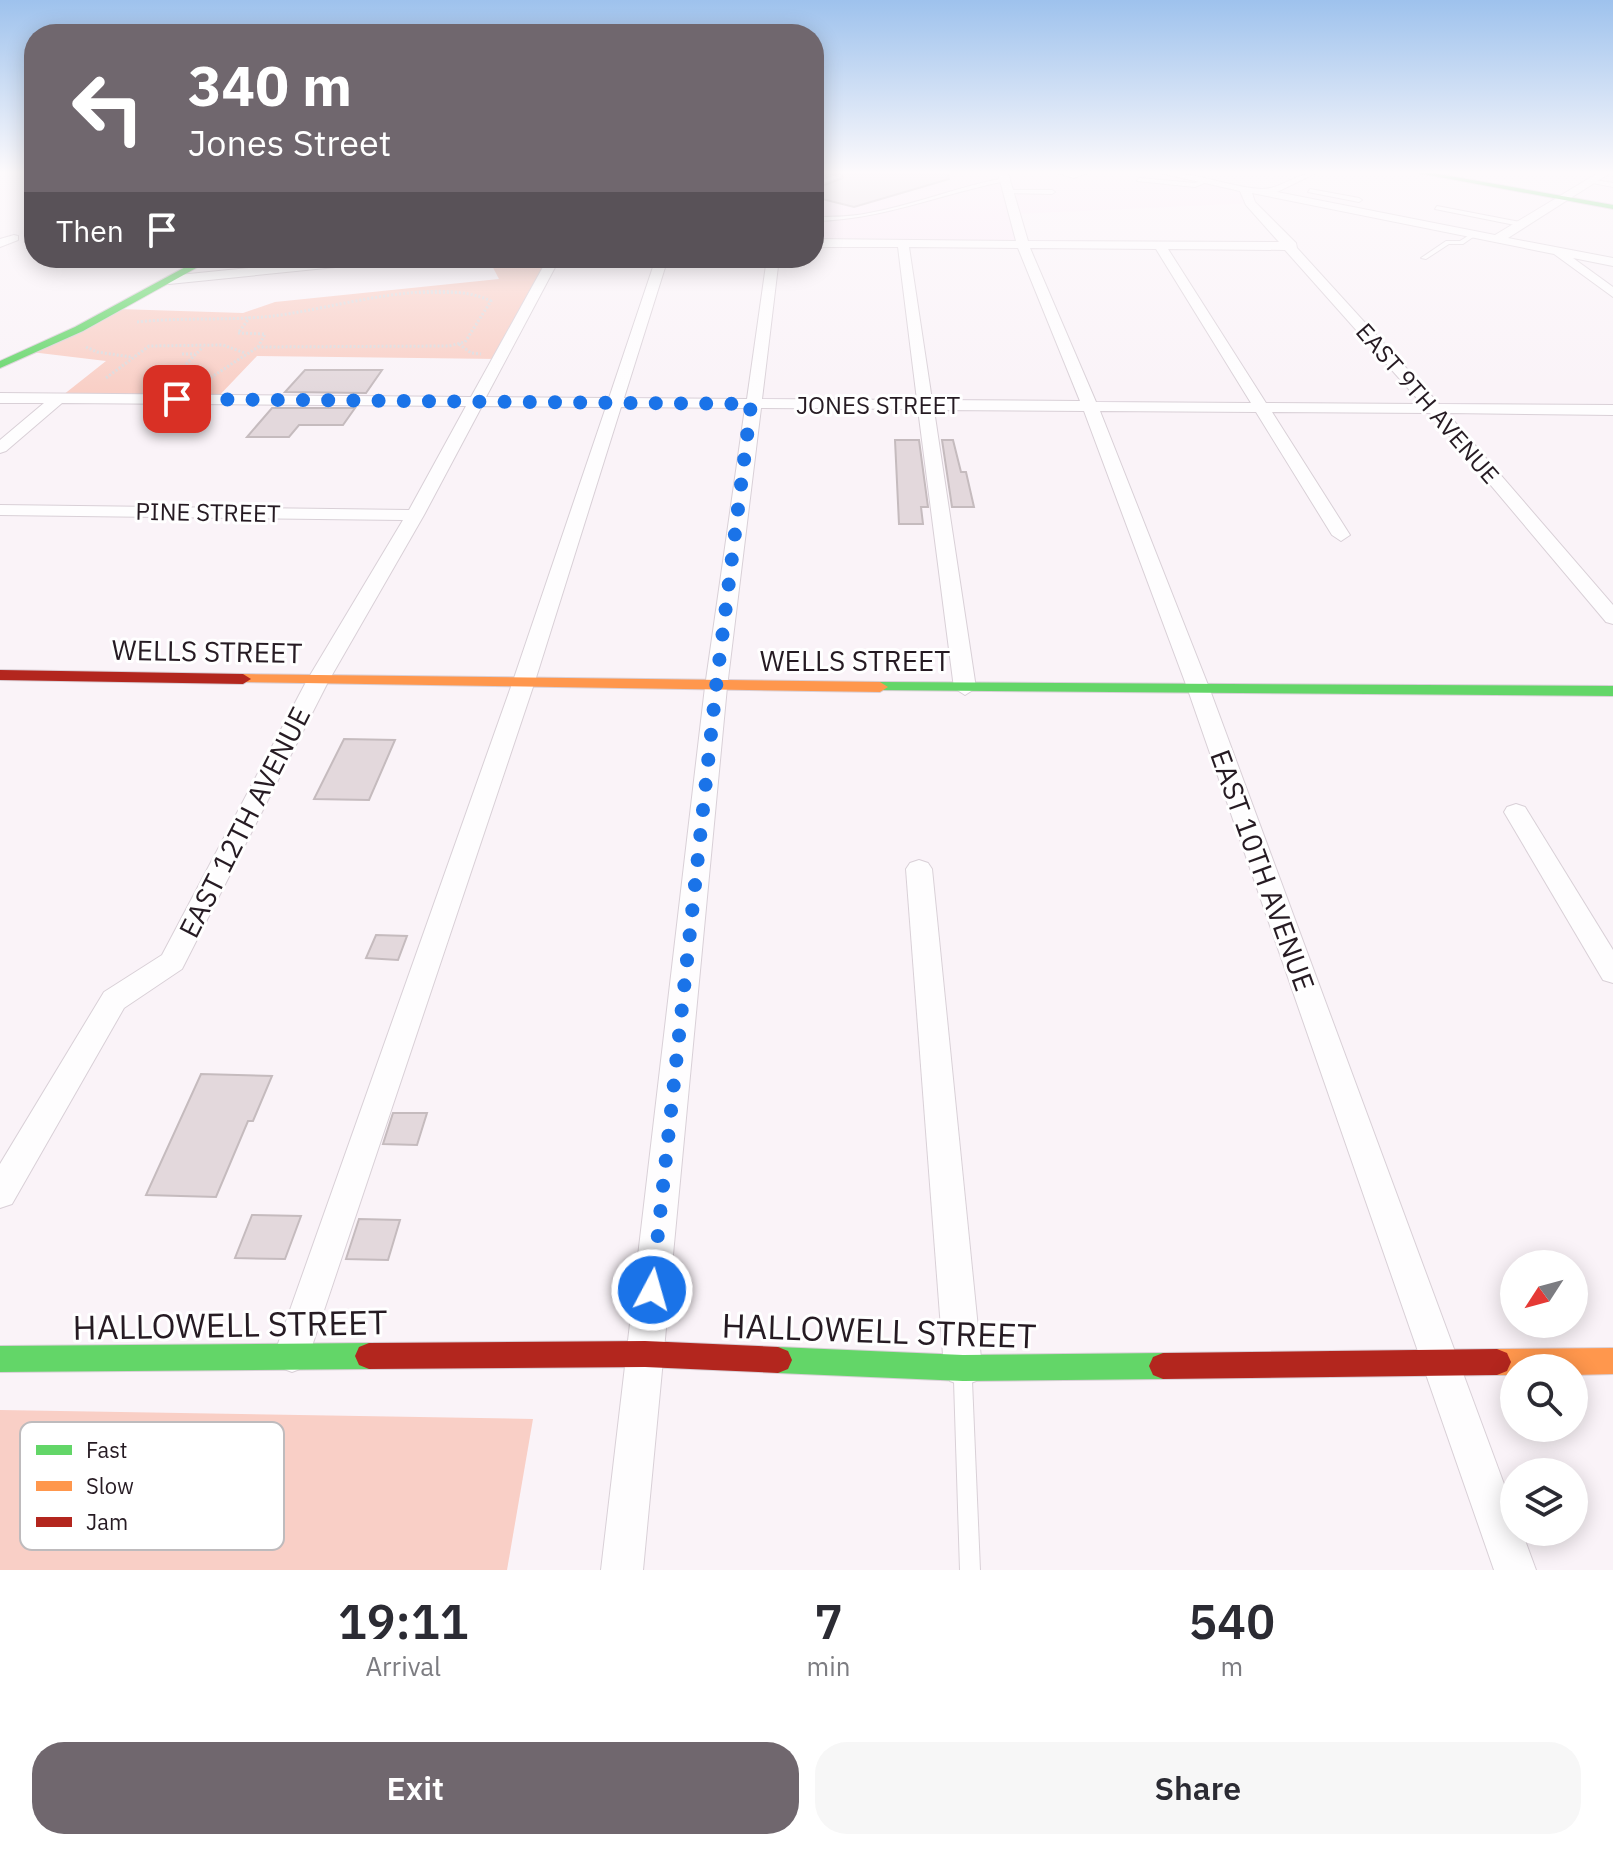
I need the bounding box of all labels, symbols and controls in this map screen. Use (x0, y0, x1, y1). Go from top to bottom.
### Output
text: 340 m (188, 49, 352, 121)
icon: left (56, 56, 160, 160)
text: Jones Street (188, 119, 392, 166)
icon: arrive (140, 208, 184, 252)
text: Then (56, 211, 124, 250)
street label: EAST 9TH AVENUE (1349, 316, 1507, 490)
pin (143, 365, 211, 433)
icon: arrive (155, 377, 199, 421)
street label: JONES STREET (796, 389, 960, 421)
street label: PINE STREET (135, 495, 281, 529)
street label: WELLS STREET (111, 631, 303, 671)
street label: WELLS STREET (760, 642, 950, 679)
street label: EAST 12TH AVENUE (170, 700, 318, 944)
street label: EAST 10TH AVENUE (1202, 744, 1324, 996)
position arrow (610, 1248, 694, 1332)
north arrow (1500, 1250, 1588, 1338)
map controls (1500, 1250, 1588, 1546)
street label: HALLOWELL STREET (72, 1299, 388, 1349)
street label: HALLOWELL STREET (721, 1303, 1037, 1357)
button: search (1500, 1354, 1588, 1442)
legend (20, 1422, 284, 1550)
text: Fast (86, 1435, 127, 1464)
button: layers (1500, 1458, 1588, 1546)
text: Slow (86, 1471, 134, 1500)
text: Jam (86, 1507, 128, 1536)
text: 19:11 (338, 1590, 469, 1652)
text: 7 (814, 1590, 843, 1652)
text: 540 (1189, 1590, 1275, 1652)
text: Arrival (365, 1649, 441, 1683)
text: min (807, 1649, 851, 1683)
text: m (1220, 1649, 1243, 1683)
button: Exit (32, 1742, 799, 1834)
button: Share (815, 1742, 1581, 1834)

